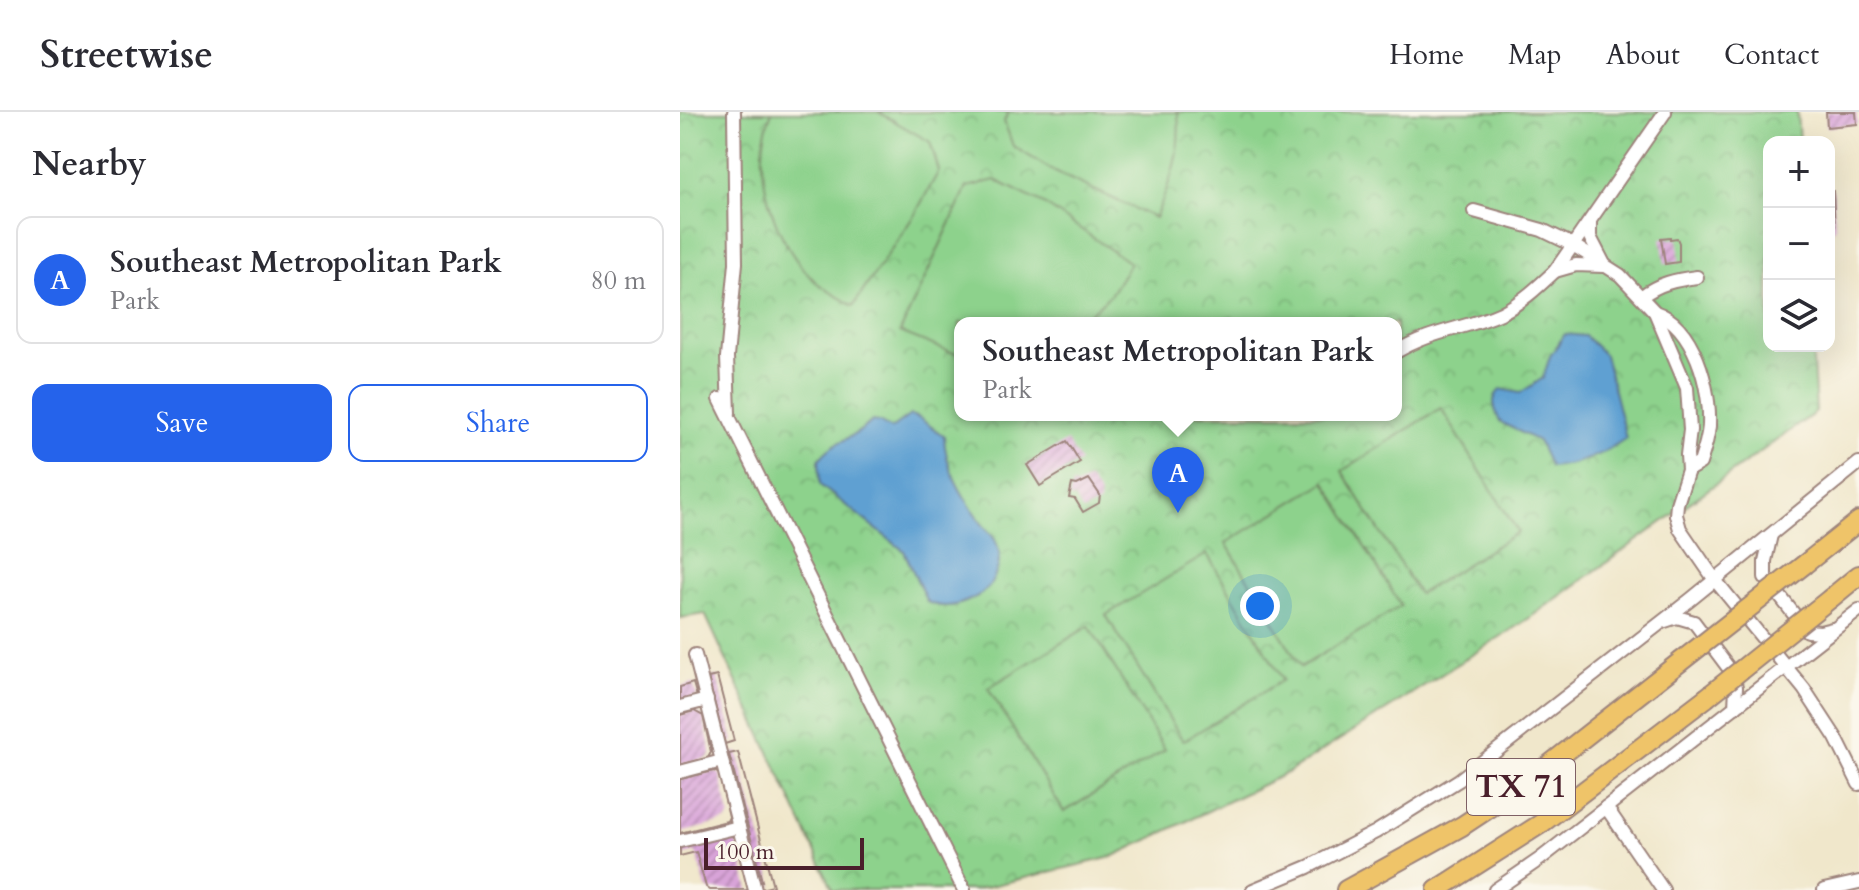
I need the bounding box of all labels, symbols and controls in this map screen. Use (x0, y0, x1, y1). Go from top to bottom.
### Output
text: Streetwise (40, 29, 213, 81)
text: Home (1389, 36, 1464, 74)
text: Map (1508, 36, 1562, 74)
text: About (1606, 36, 1680, 74)
text: Contact (1724, 36, 1819, 74)
map controls (1763, 136, 1835, 352)
button: + (1763, 136, 1835, 208)
text: Nearby (32, 141, 147, 187)
button: − (1763, 208, 1835, 280)
text: Southeast Metropolitan Park (110, 242, 502, 283)
text: A (50, 263, 70, 298)
text: 80 m (590, 263, 646, 298)
button: layers (1763, 280, 1835, 352)
text: Park (110, 283, 160, 318)
popup (954, 317, 1402, 421)
text: Southeast Metropolitan Park (982, 331, 1374, 372)
text: Park (982, 372, 1032, 407)
button: Save (32, 384, 332, 462)
button: Share (348, 384, 648, 462)
pin: A (1152, 447, 1204, 513)
your location (1240, 586, 1280, 626)
road number: TX 71 (1467, 759, 1575, 815)
scale bar (704, 834, 864, 870)
text: 100 m (716, 837, 774, 867)

